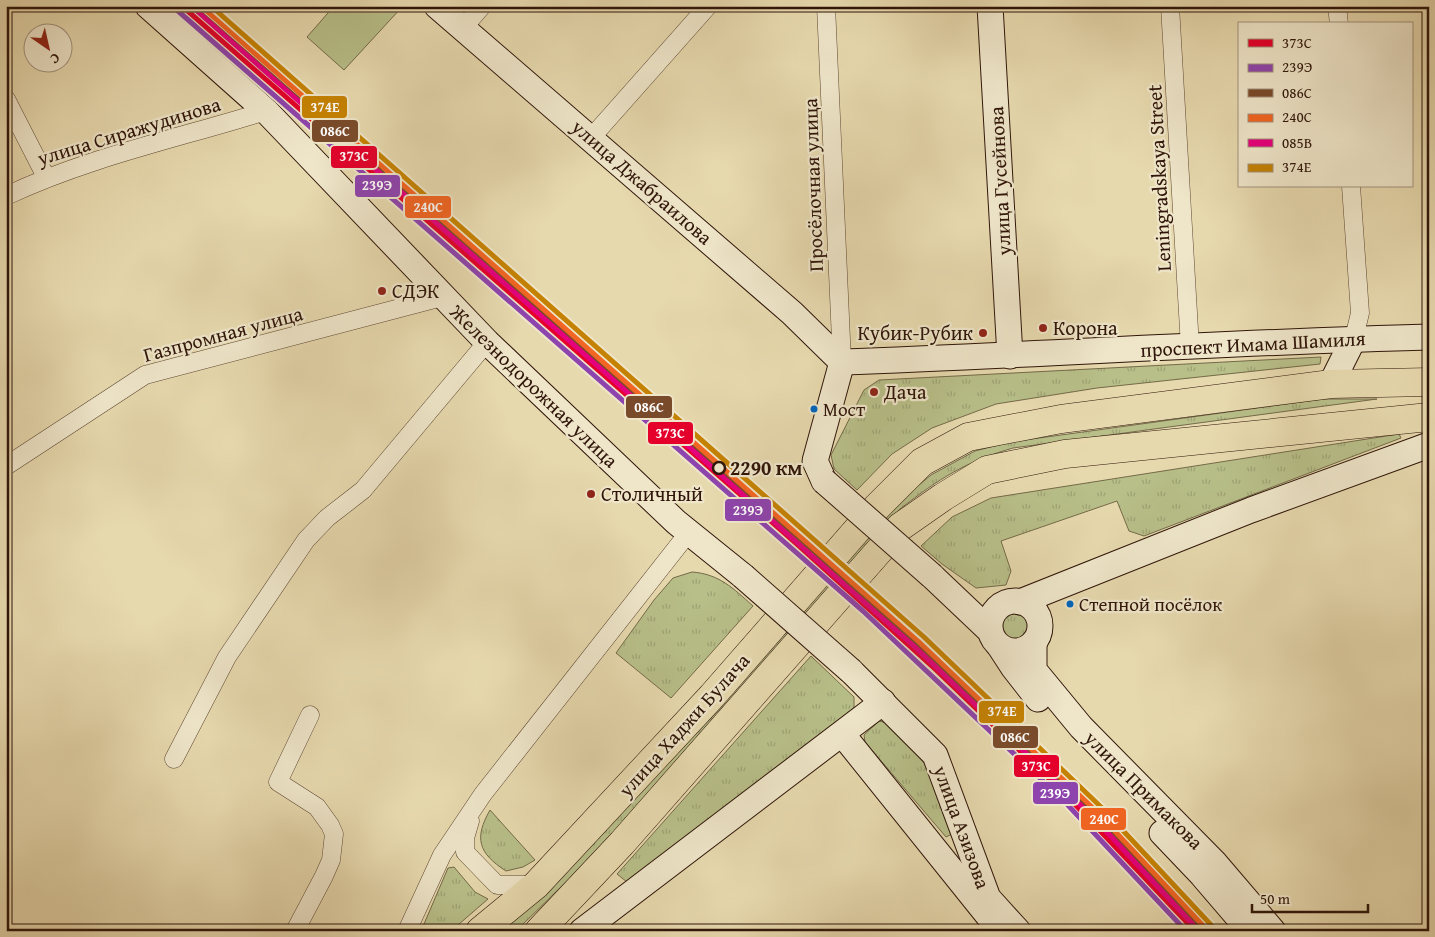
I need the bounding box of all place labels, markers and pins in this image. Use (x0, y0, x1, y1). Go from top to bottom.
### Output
place label: СДЭК (392, 276, 440, 305)
marker: СДЭК (376, 285, 388, 297)
place label: Корона (1053, 313, 1118, 342)
place label: Кубик-Рубик (858, 318, 974, 347)
marker: Корона (1037, 322, 1049, 334)
marker: Кубик-Рубик (977, 327, 989, 339)
place label: Дача (883, 377, 927, 406)
marker: Дача (868, 386, 880, 398)
place label: Мост (823, 395, 866, 423)
marker: Мост (809, 404, 819, 414)
place label: 2290 км (730, 453, 802, 482)
marker: 2290 км (712, 461, 726, 475)
place label: Столичный (601, 479, 703, 508)
marker: Столичный (585, 488, 597, 500)
place label: Степной посёлок (1079, 590, 1222, 618)
marker: Степной посёлок (1065, 599, 1075, 609)

